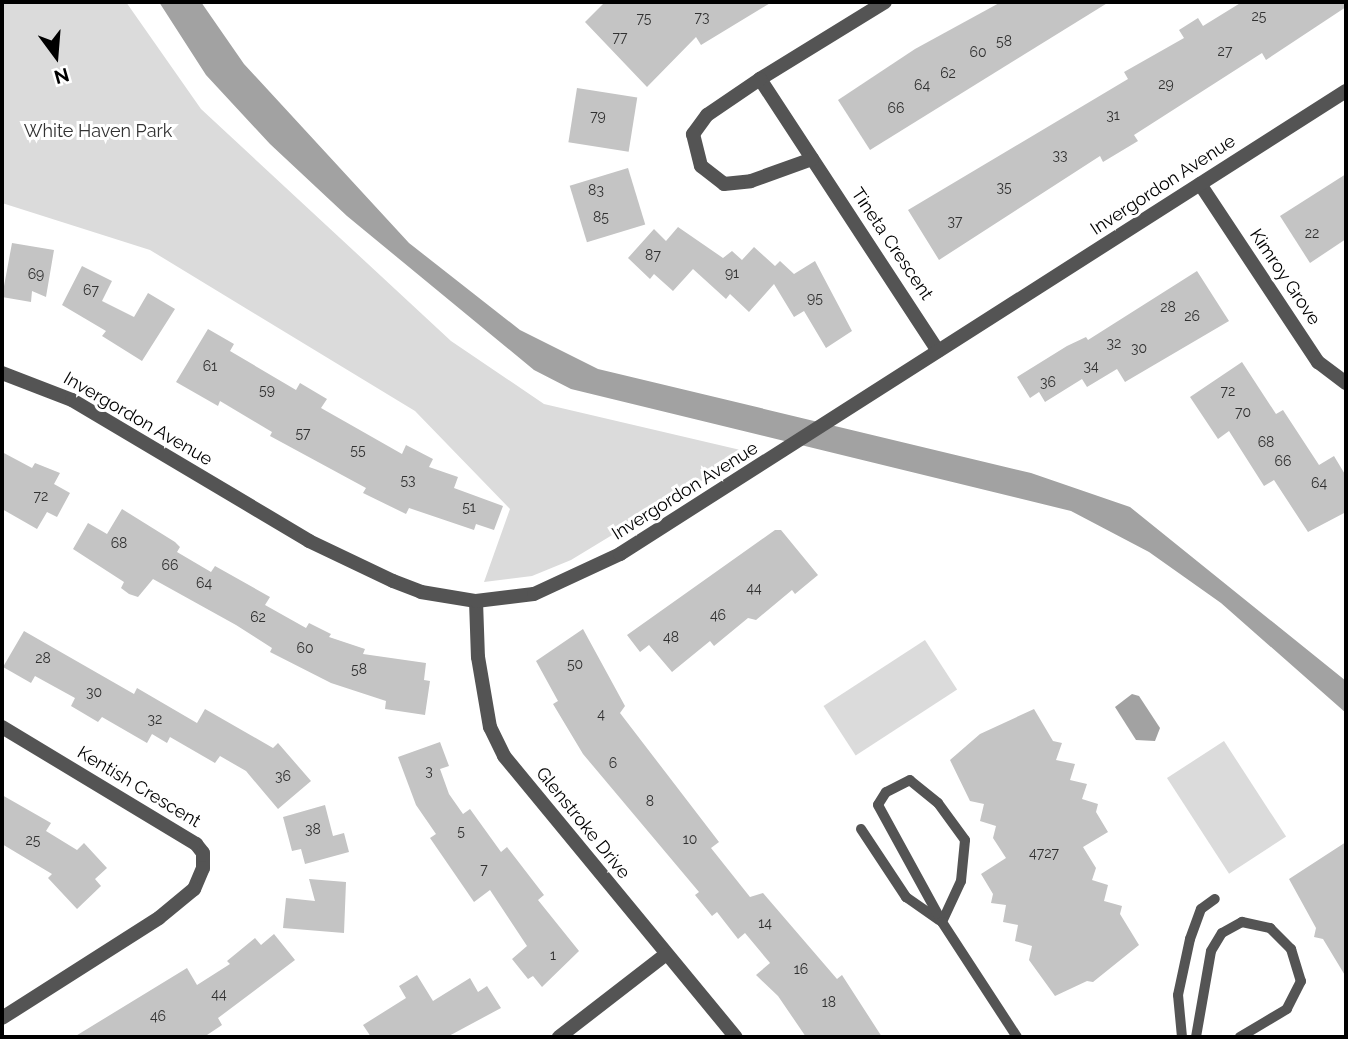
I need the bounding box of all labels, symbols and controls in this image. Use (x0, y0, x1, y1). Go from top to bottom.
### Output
house number: 25 (1252, 8, 1266, 24)
house number: 73 (695, 9, 709, 25)
house number: 75 (637, 10, 651, 26)
north arrow (21, 21, 91, 91)
house number: 77 (613, 29, 627, 45)
house number: 58 (996, 33, 1012, 49)
house number: 27 (1218, 43, 1232, 59)
house number: 60 (969, 44, 987, 60)
text: N (52, 64, 72, 89)
house number: 62 (940, 65, 956, 81)
house number: 29 (1158, 76, 1174, 92)
house number: 64 (914, 77, 930, 93)
house number: 66 (888, 100, 904, 116)
house number: 31 (1106, 107, 1120, 123)
house number: 79 (590, 108, 606, 124)
park label: White Haven Park (24, 120, 172, 142)
street label: Invergordon Avenue (1086, 130, 1240, 240)
house number: 33 (1053, 147, 1067, 163)
house number: 35 (996, 179, 1012, 195)
house number: 83 (588, 182, 604, 198)
street label: Tineta Crescent (846, 184, 938, 304)
house number: 85 (593, 209, 609, 225)
house number: 37 (948, 213, 962, 229)
street label: Kimroy Grove (1245, 225, 1325, 329)
house number: 22 (1305, 225, 1319, 241)
house number: 87 (645, 247, 661, 263)
house number: 91 (725, 265, 739, 281)
house number: 69 (28, 266, 44, 282)
house number: 67 (83, 282, 99, 298)
house number: 95 (807, 290, 823, 306)
house number: 28 (1160, 299, 1176, 315)
house number: 26 (1184, 308, 1200, 324)
house number: 32 (1107, 335, 1121, 351)
house number: 30 (1131, 340, 1147, 356)
house number: 61 (203, 358, 217, 374)
house number: 34 (1083, 358, 1099, 374)
street label: Invergordon Avenue (60, 367, 216, 471)
house number: 36 (1040, 374, 1056, 390)
house number: 59 (259, 382, 275, 398)
house number: 72 (1221, 383, 1235, 399)
house number: 70 (1235, 404, 1251, 420)
house number: 57 (295, 425, 311, 441)
house number: 68 (1258, 434, 1274, 450)
street label: Invergordon Avenue (608, 437, 762, 545)
house number: 55 (350, 442, 366, 458)
house number: 66 (1275, 453, 1291, 469)
house number: 53 (400, 472, 416, 488)
house number: 64 (1311, 475, 1327, 491)
house number: 72 (34, 488, 48, 504)
house number: 51 (462, 499, 476, 515)
house number: 68 (111, 535, 127, 551)
house number: 66 (162, 557, 178, 573)
house number: 64 (196, 575, 212, 591)
house number: 44 (746, 580, 762, 596)
house number: 46 (710, 607, 726, 623)
house number: 62 (250, 609, 266, 625)
house number: 48 (663, 629, 679, 645)
house number: 60 (296, 640, 314, 656)
house number: 28 (35, 650, 51, 666)
house number: 50 (567, 656, 583, 672)
house number: 58 (351, 661, 367, 677)
house number: 30 (86, 684, 102, 700)
house number: 4 (597, 706, 605, 722)
house number: 32 (148, 711, 162, 727)
street label: Kentish Crescent (73, 742, 205, 832)
house number: 6 (609, 755, 617, 771)
house number: 3 (425, 763, 433, 779)
street label: Glenstroke Drive (531, 763, 635, 883)
house number: 36 (275, 768, 291, 784)
house number: 8 (646, 793, 654, 809)
house number: 38 (305, 821, 321, 837)
house number: 5 (457, 823, 465, 839)
house number: 10 (683, 831, 697, 847)
house number: 25 (26, 832, 40, 848)
house number: 4727 (1029, 845, 1059, 861)
house number: 7 (480, 861, 488, 877)
house number: 14 (758, 915, 772, 931)
house number: 1 (550, 947, 556, 963)
house number: 16 (794, 961, 808, 977)
house number: 44 (211, 986, 227, 1002)
house number: 18 (822, 994, 836, 1010)
house number: 46 (150, 1008, 166, 1024)

